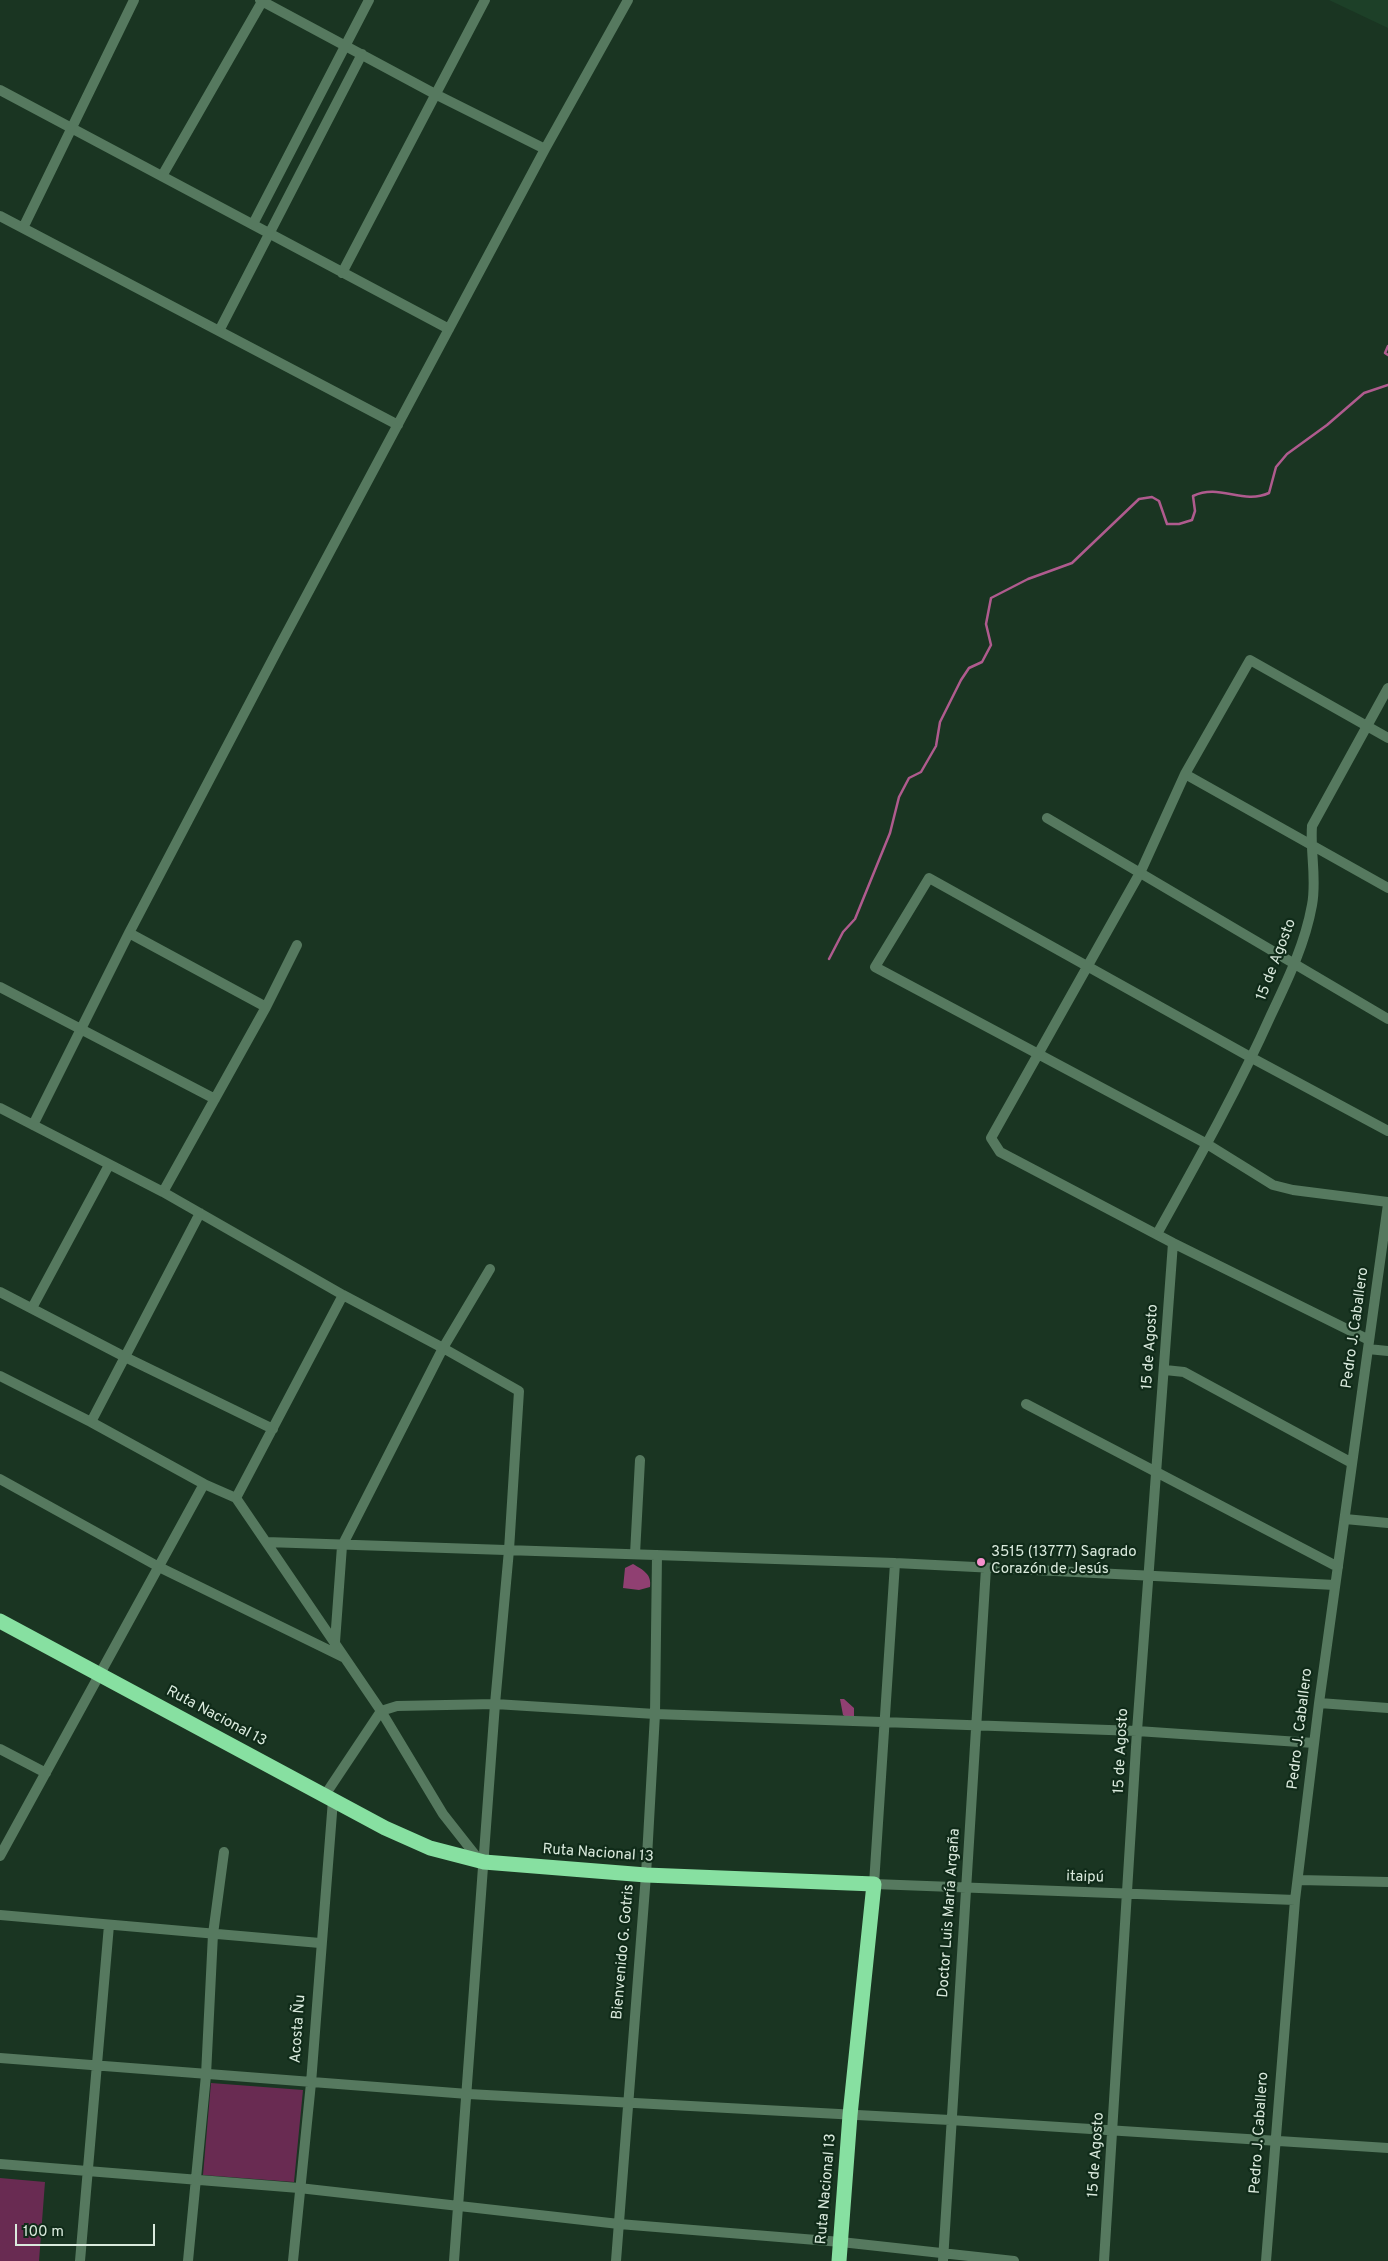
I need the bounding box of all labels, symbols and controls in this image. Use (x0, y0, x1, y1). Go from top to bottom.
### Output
street label: 15 de Agosto (1253, 917, 1301, 1003)
street label: Pedro J. Caballero (1339, 1266, 1373, 1390)
street label: 15 de Agosto (1139, 1304, 1163, 1390)
place label: 3515 (13777) Sagrado Corazón de Jesús (991, 1544, 1137, 1579)
marker: 3515 (13777) Sagrado Corazón de Jesús (975, 1556, 987, 1568)
street label: Pedro J. Caballero (1285, 1667, 1317, 1791)
street label: Ruta Nacional 13 (163, 1683, 269, 1751)
street label: 15 de Agosto (1111, 1708, 1133, 1794)
street label: Doctor Luis María Argaña (935, 1828, 965, 1998)
street label: Ruta Nacional 13 (542, 1841, 654, 1867)
street label: itaipú (1066, 1868, 1104, 1888)
street label: Bienvenido G. Gotris (609, 1883, 639, 2021)
street label: Acosta Ñu (288, 1994, 310, 2064)
street label: Pedro J. Caballero (1247, 2071, 1273, 2195)
street label: 15 de Agosto (1085, 2112, 1109, 2198)
street label: Ruta Nacional 13 (813, 2133, 841, 2245)
scale bar (18, 2214, 158, 2246)
text: 100 m (23, 2223, 64, 2242)

